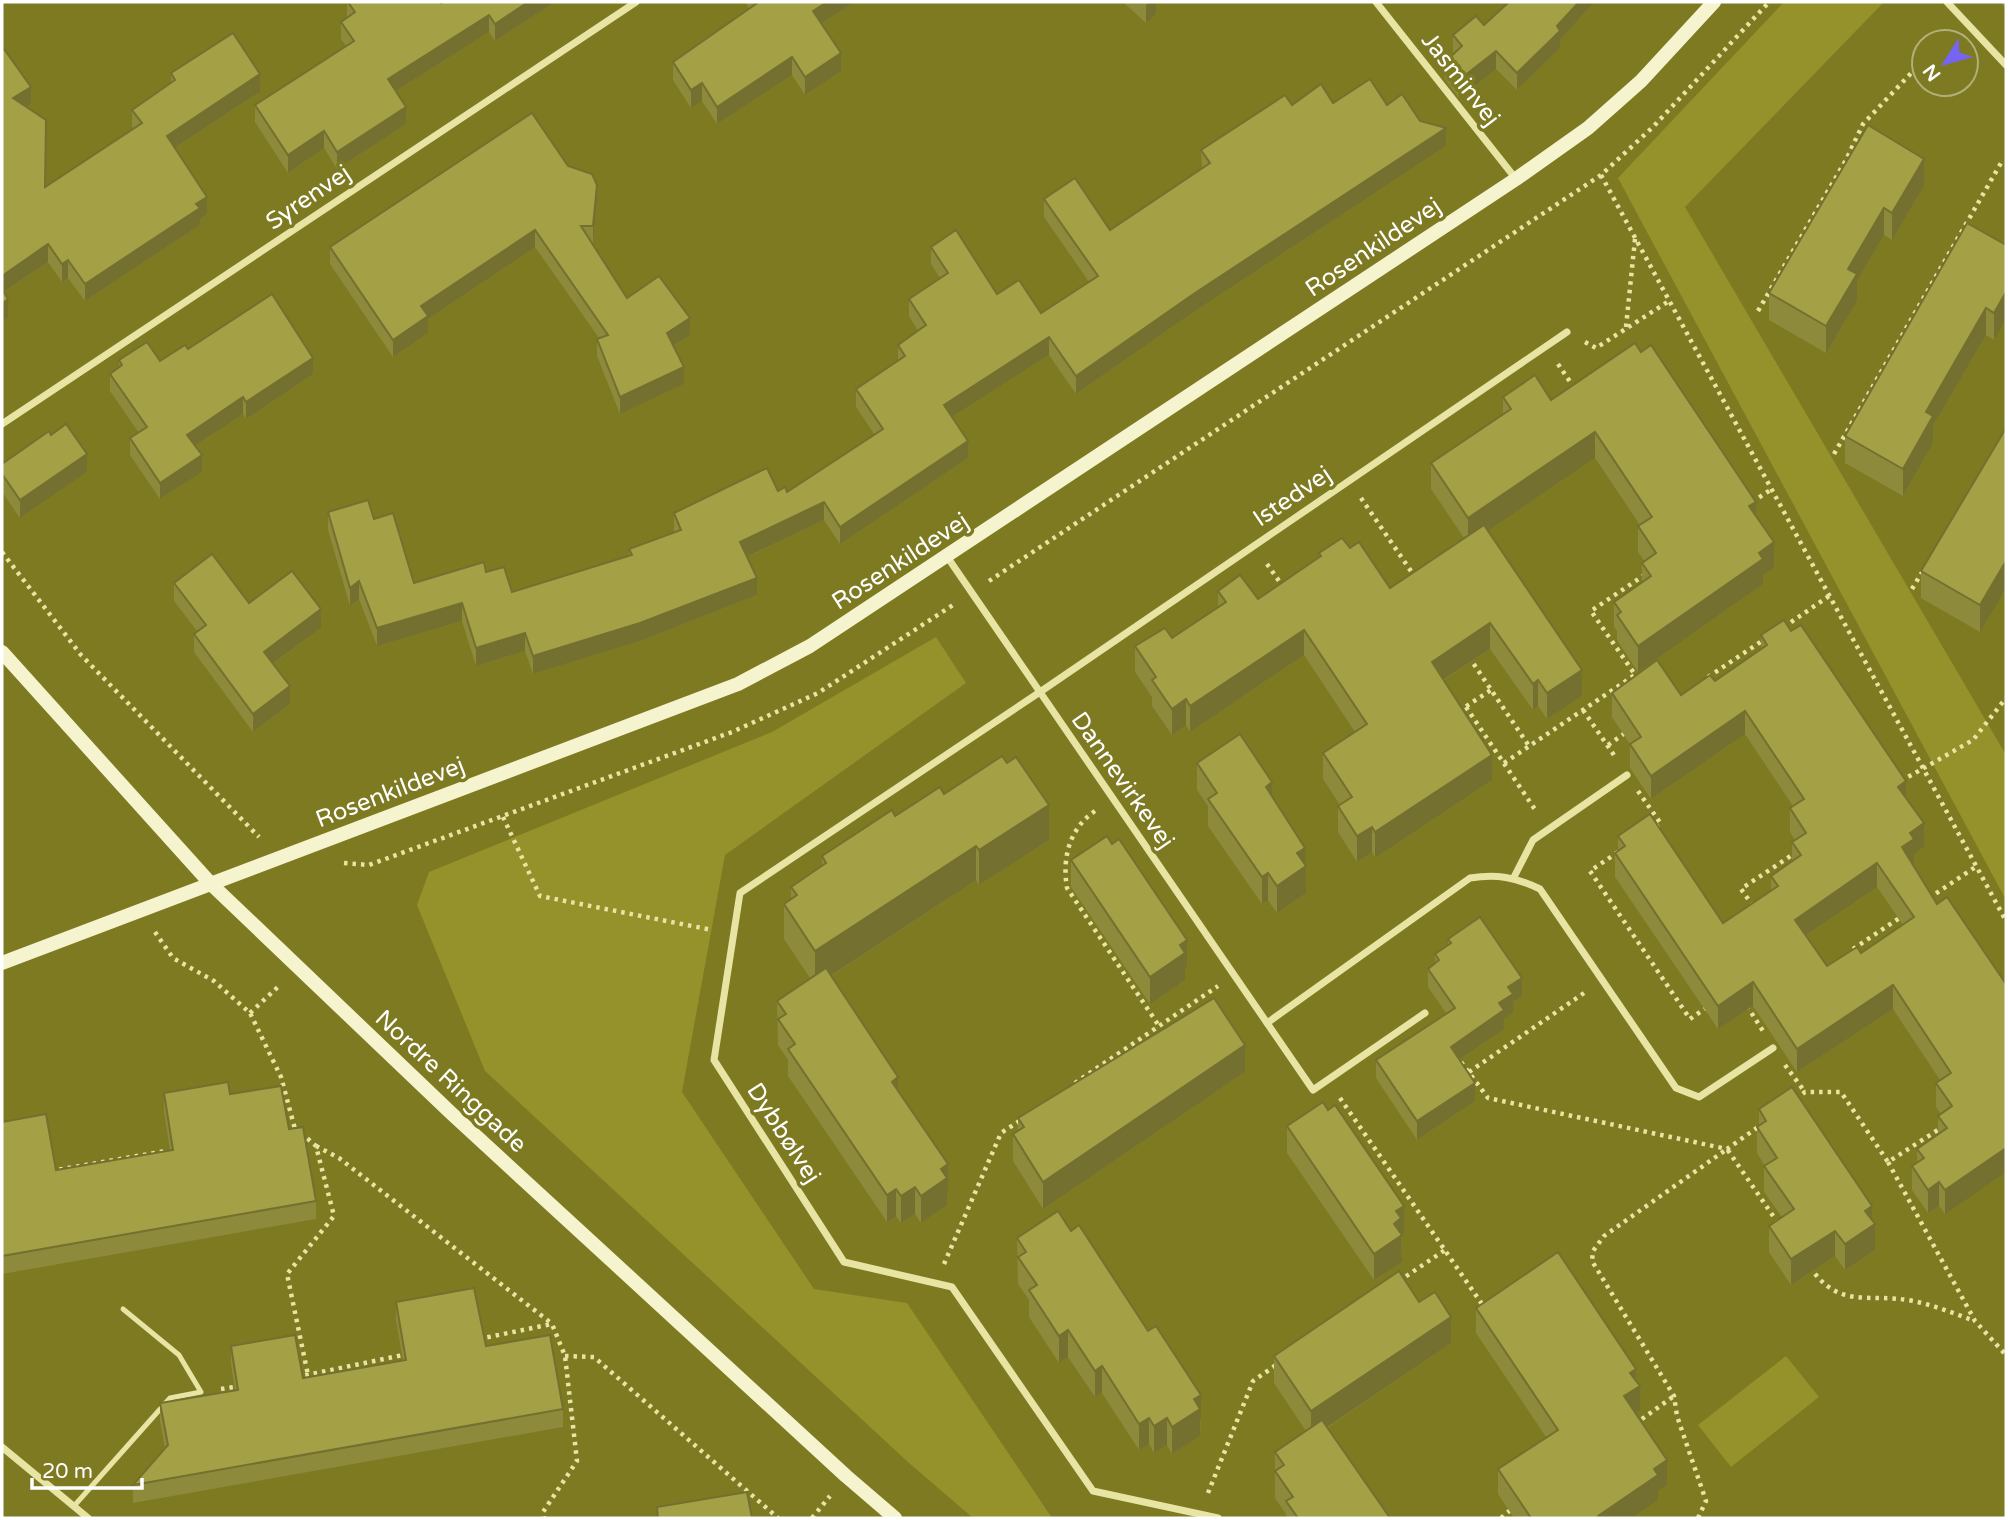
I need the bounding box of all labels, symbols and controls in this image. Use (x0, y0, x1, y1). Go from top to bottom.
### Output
street label: Jasminvej (1415, 27, 1506, 132)
north arrow (1910, 28, 1980, 98)
text: N (1919, 60, 1946, 85)
street label: Syrenvej (260, 159, 356, 236)
street label: Rosenkildevej (1300, 191, 1447, 303)
street label: Istedvej (1248, 460, 1337, 533)
street label: Rosenkildevej (826, 506, 974, 616)
street label: Dannevirkevej (1065, 706, 1180, 854)
street label: Rosenkildevej (312, 751, 469, 834)
street label: Nordre Ringgade (369, 1004, 532, 1159)
street label: Dybbølvej (740, 1078, 827, 1189)
scale bar (32, 1446, 142, 1490)
text: 20 m (42, 1459, 93, 1484)

